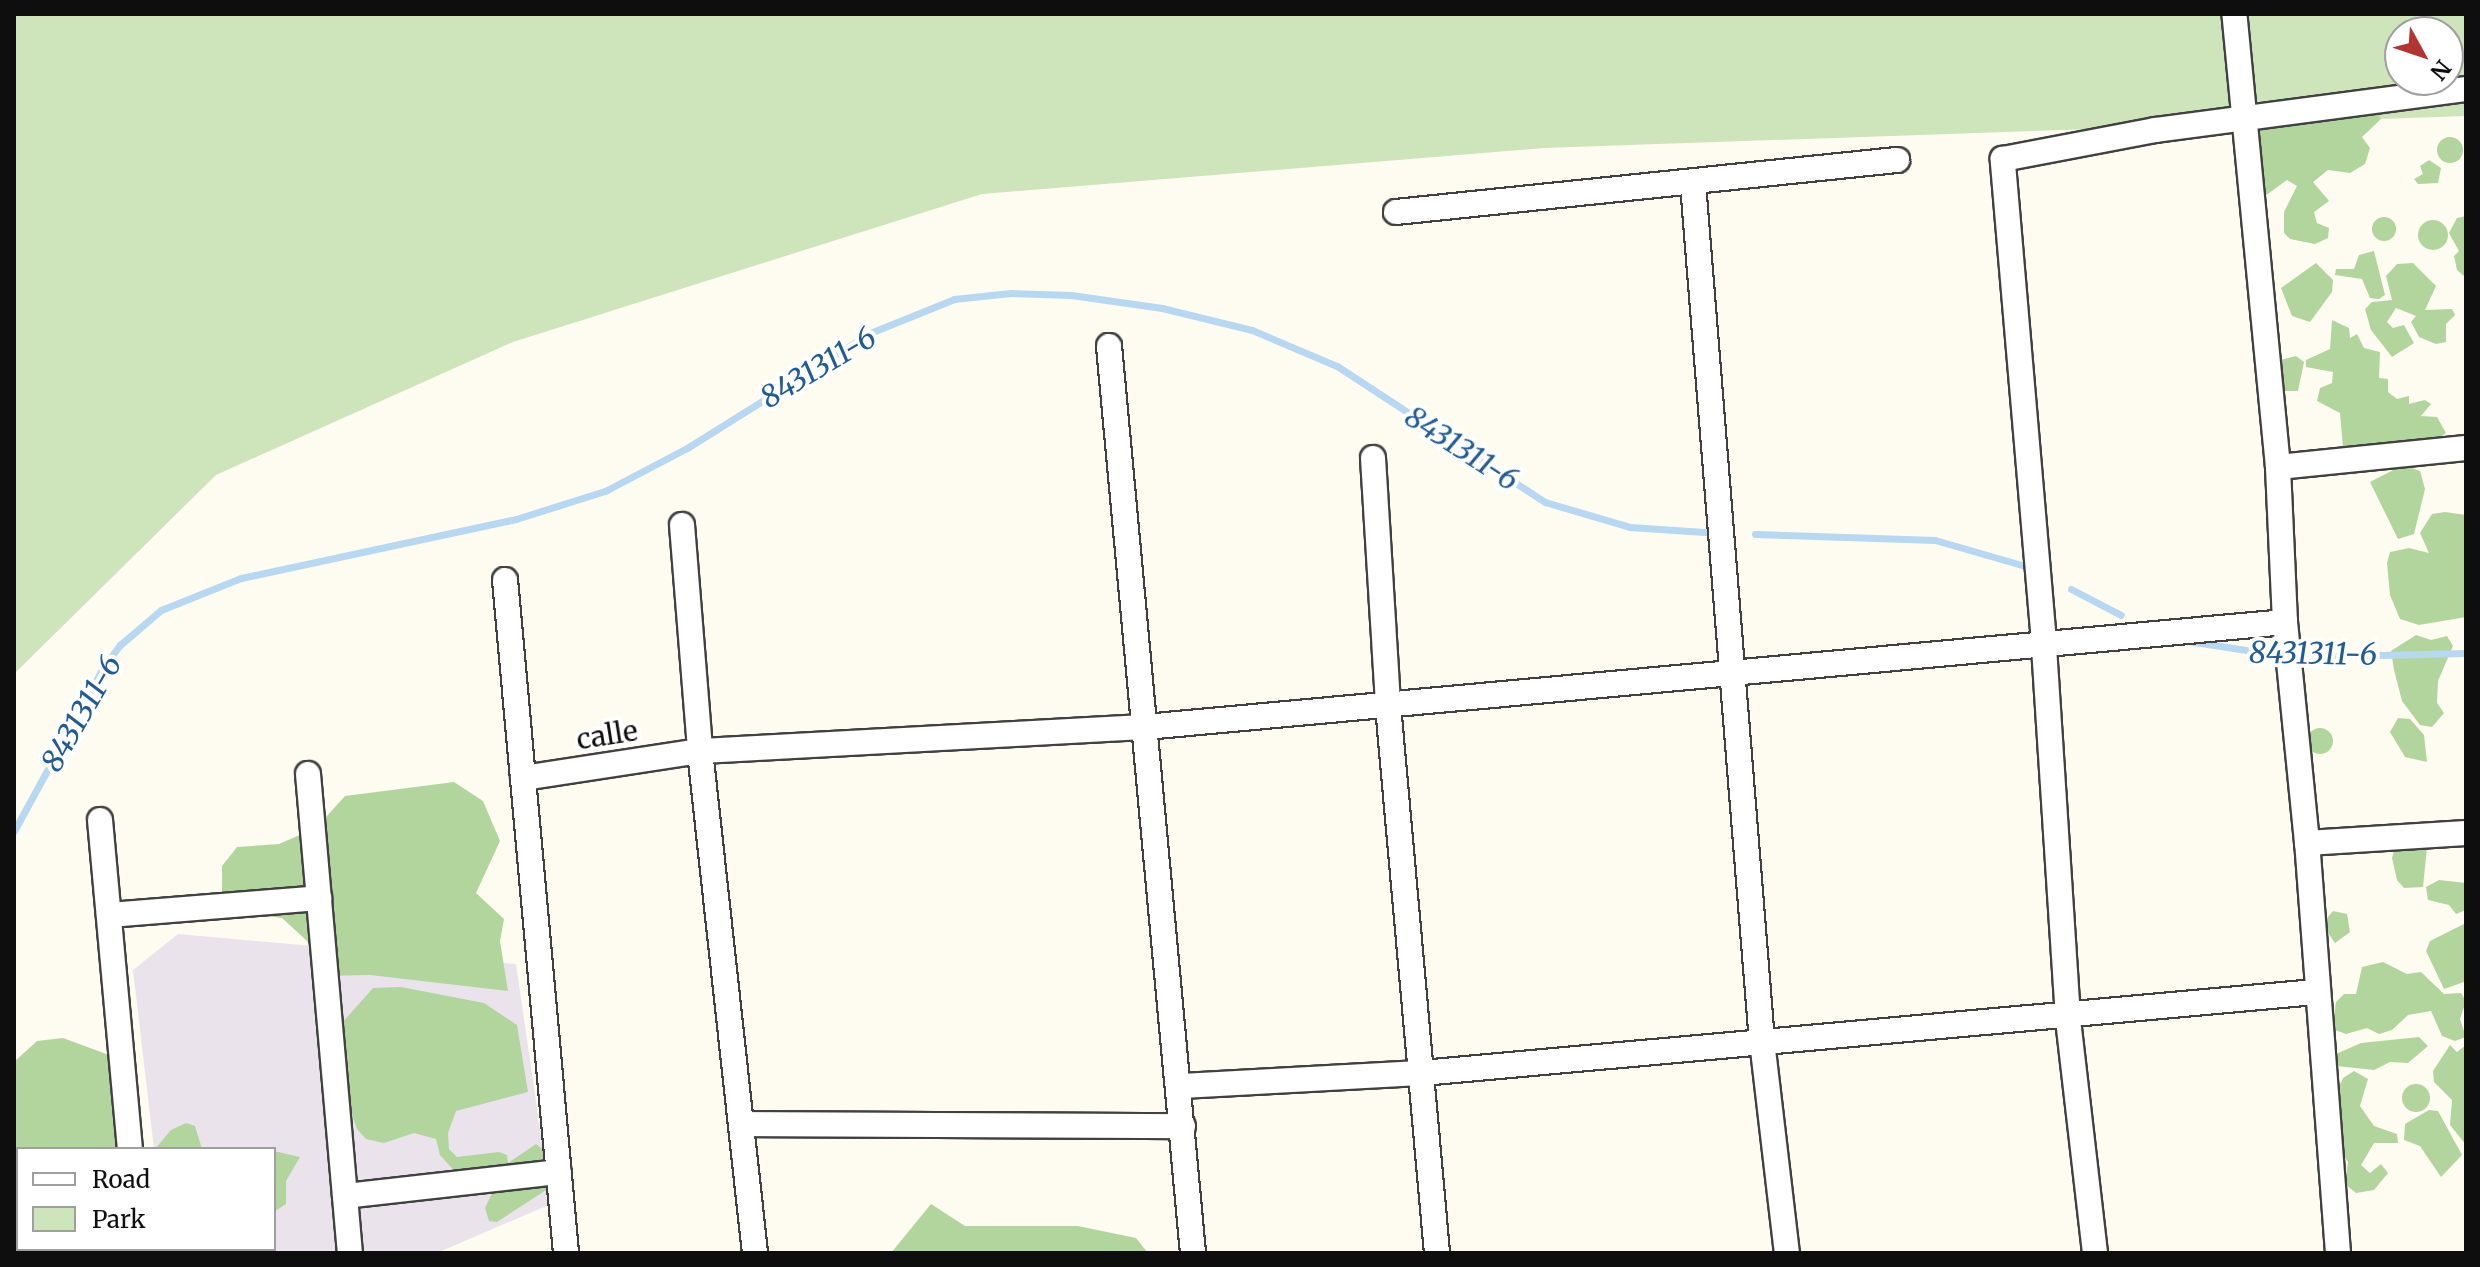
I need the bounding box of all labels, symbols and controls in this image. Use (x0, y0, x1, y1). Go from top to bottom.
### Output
north arrow (2384, 16, 2464, 96)
text: N (2425, 54, 2457, 86)
water label: 8431311-6 (754, 319, 882, 415)
water label: 8431311-6 (1398, 398, 1526, 498)
water label: 8431311-6 (2249, 634, 2377, 672)
water label: 8431311-6 (33, 648, 129, 778)
street label: calle (574, 714, 640, 756)
legend (16, 1147, 276, 1251)
text: Road (92, 1164, 150, 1195)
text: Park (92, 1204, 145, 1235)

